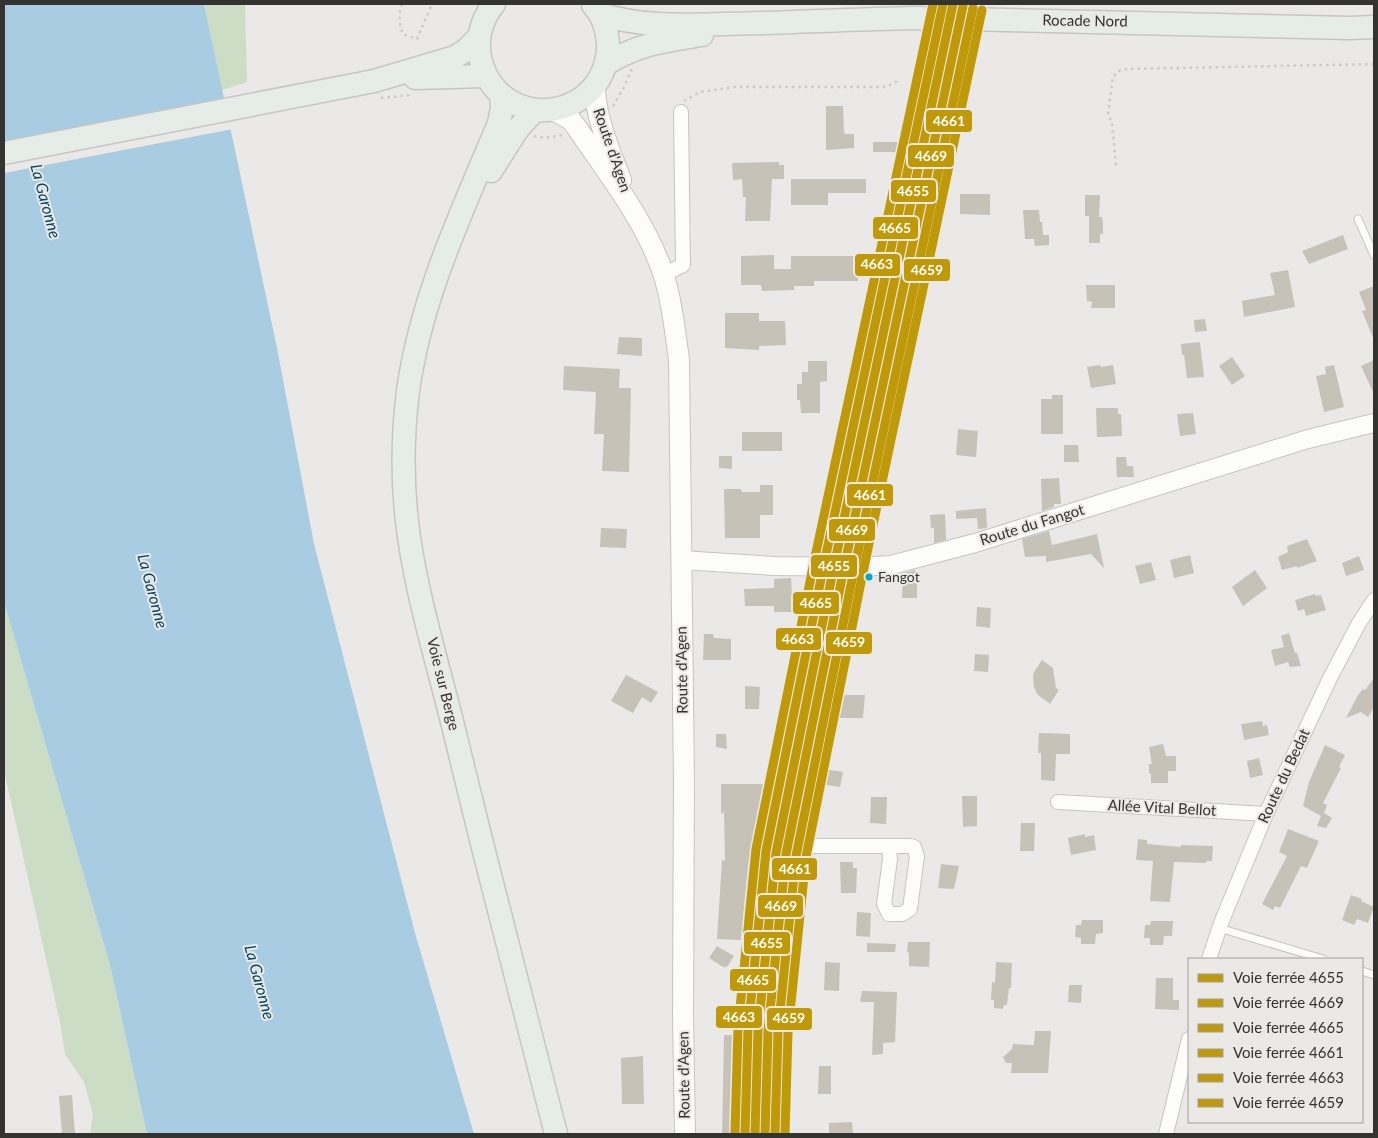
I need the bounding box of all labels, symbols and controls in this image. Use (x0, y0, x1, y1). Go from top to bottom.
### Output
street label: Rocade Nord (1042, 10, 1128, 30)
street label: Route d'Agen (590, 105, 636, 194)
line badge: 4661 (925, 109, 973, 133)
text: 4661 (933, 112, 965, 129)
line badge: 4669 (907, 144, 955, 168)
text: 4669 (915, 147, 947, 164)
water label: La Garonne (27, 162, 66, 241)
line badge: 4655 (890, 179, 937, 203)
text: 4655 (897, 182, 929, 199)
line badge: 4665 (872, 216, 919, 240)
text: 4665 (879, 219, 911, 236)
line badge: 4663 (854, 253, 901, 277)
text: 4663 (861, 255, 893, 272)
line badge: 4659 (903, 258, 951, 282)
text: 4659 (911, 261, 943, 278)
line badge: 4661 (846, 483, 894, 507)
text: 4661 (854, 486, 886, 503)
street label: Route du Fangot (977, 499, 1087, 548)
line badge: 4669 (828, 518, 876, 542)
text: 4669 (836, 521, 868, 538)
water label: La Garonne (134, 552, 173, 631)
line badge: 4655 (810, 554, 858, 578)
text: 4655 (818, 557, 850, 574)
place label: Fangot (878, 568, 920, 585)
marker: Fangot (864, 572, 874, 582)
line badge: 4665 (792, 591, 840, 615)
text: 4665 (800, 594, 832, 611)
street label: Route d'Agen (671, 626, 691, 714)
line badge: 4663 (775, 627, 822, 651)
text: 4663 (782, 630, 814, 647)
line badge: 4659 (825, 631, 873, 655)
text: 4659 (833, 633, 865, 650)
street label: Voie sur Berge (424, 635, 464, 732)
street label: Route du Bedat (1253, 725, 1313, 826)
street label: Allée Vital Bellot (1107, 795, 1217, 819)
line badge: 4661 (771, 857, 818, 881)
text: 4661 (779, 860, 811, 877)
line badge: 4669 (757, 894, 804, 918)
text: 4669 (765, 897, 797, 914)
line badge: 4655 (743, 931, 791, 955)
text: 4655 (751, 934, 783, 951)
water label: La Garonne (241, 943, 280, 1022)
legend (1188, 958, 1363, 1123)
line badge: 4665 (729, 968, 777, 992)
text: Voie ferrée 4655 (1233, 968, 1344, 986)
text: 4665 (737, 971, 769, 988)
text: Voie ferrée 4669 (1233, 993, 1344, 1011)
line badge: 4663 (715, 1005, 763, 1029)
line badge: 4659 (766, 1007, 813, 1031)
text: 4663 (723, 1008, 755, 1025)
text: 4659 (773, 1009, 805, 1026)
text: Voie ferrée 4665 (1233, 1018, 1344, 1036)
street label: Route d'Agen (673, 1031, 693, 1119)
text: Voie ferrée 4661 (1233, 1043, 1344, 1061)
text: Voie ferrée 4663 (1233, 1068, 1344, 1086)
text: Voie ferrée 4659 (1233, 1093, 1344, 1111)

